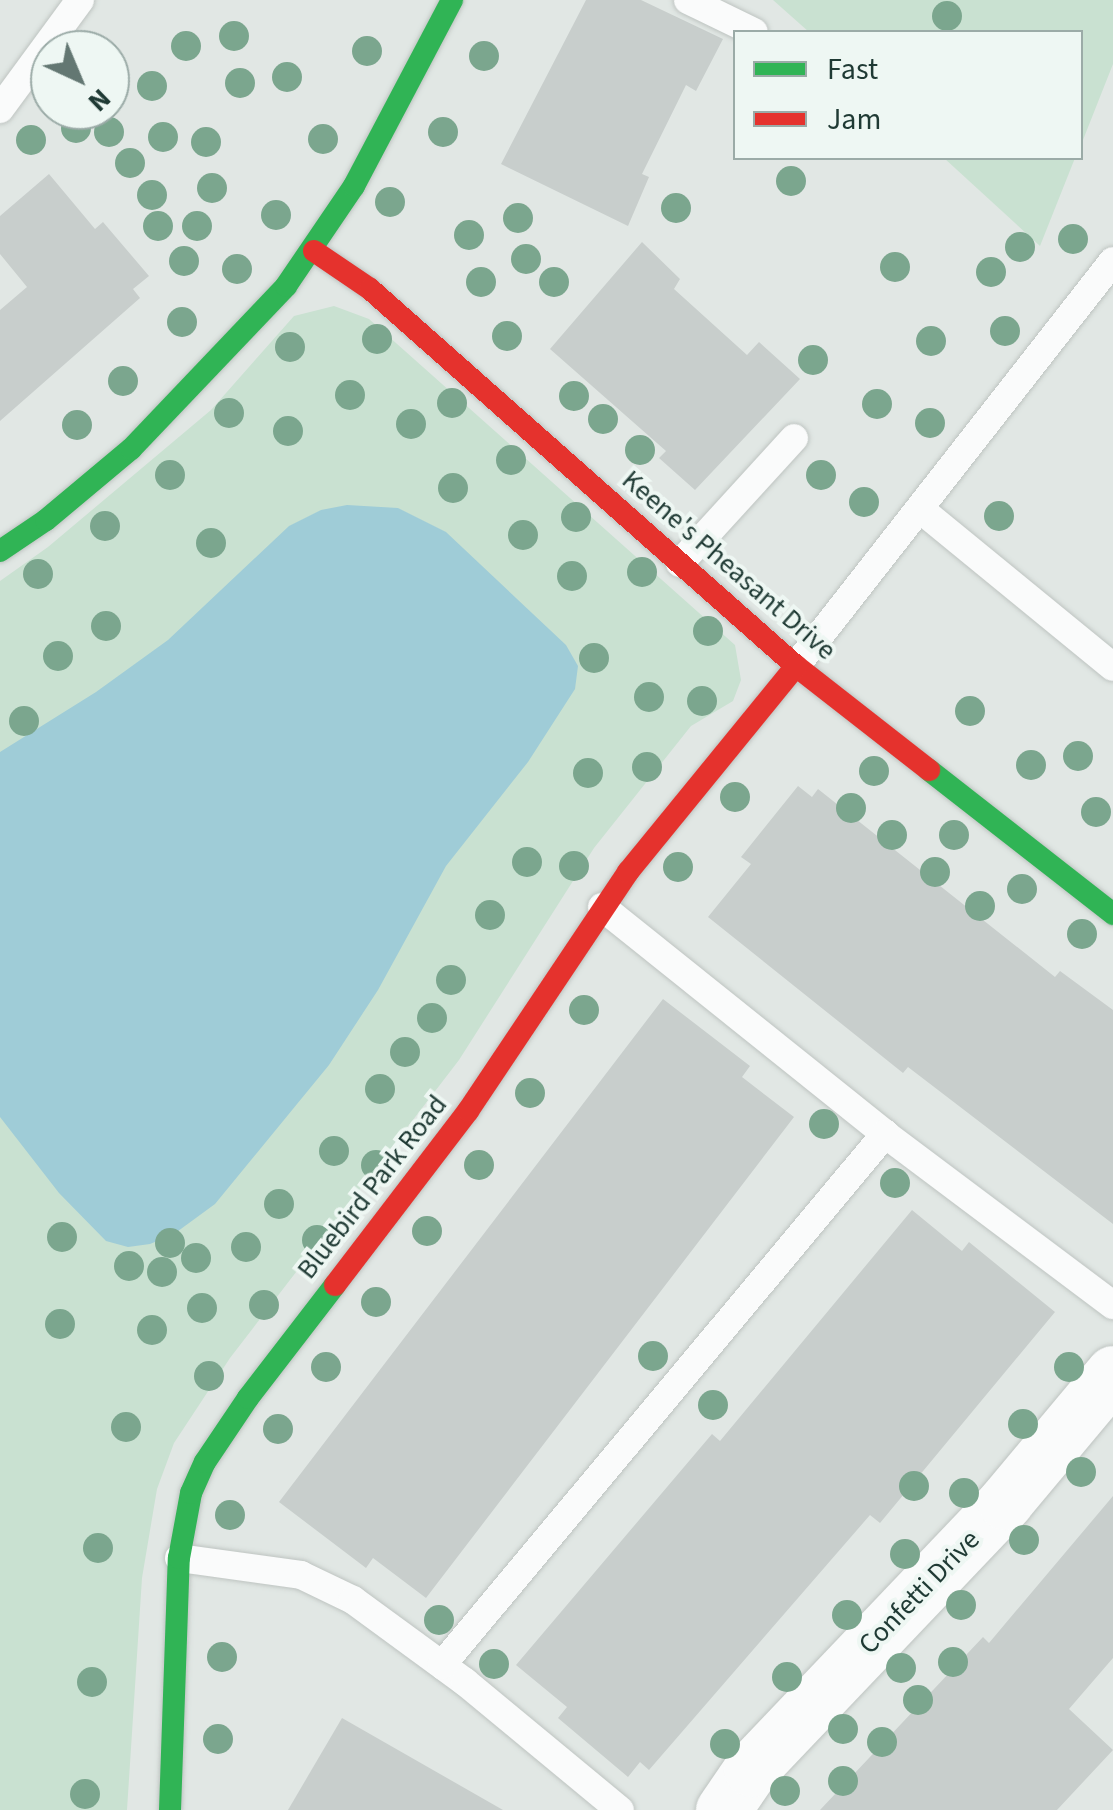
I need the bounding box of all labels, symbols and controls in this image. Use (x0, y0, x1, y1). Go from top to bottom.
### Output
north arrow (30, 30, 130, 130)
legend (733, 30, 1083, 160)
text: Fast (827, 48, 878, 91)
text: N (79, 79, 120, 121)
text: Jam (827, 98, 881, 141)
street label: Keene's Pheasant Drive (615, 463, 843, 667)
street label: Bluebird Park Road (290, 1089, 454, 1285)
street label: Confetti Drive (852, 1523, 986, 1661)

